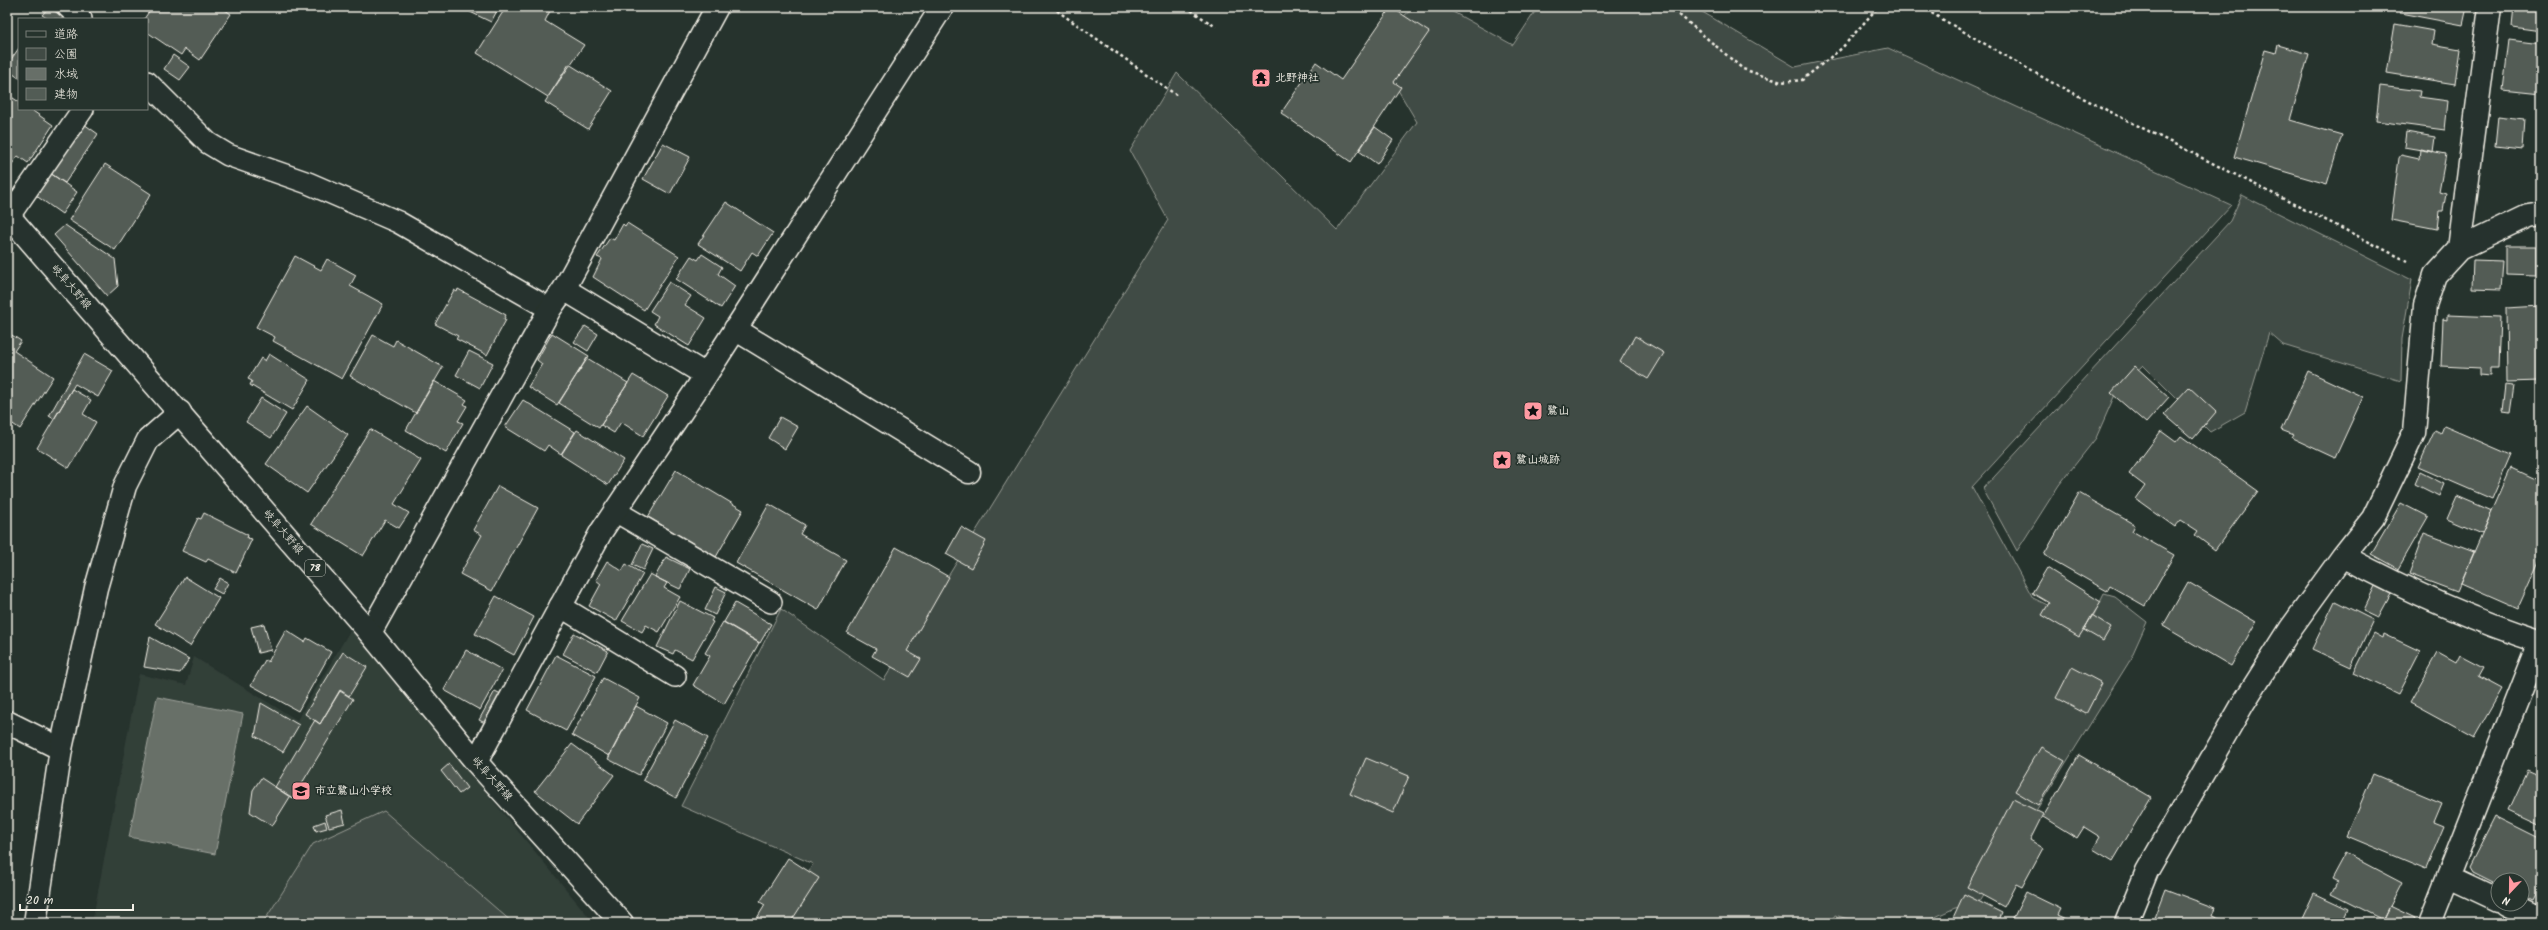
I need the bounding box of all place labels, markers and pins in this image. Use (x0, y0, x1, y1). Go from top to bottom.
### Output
temple icon: 北野神社 (1250, 67, 1272, 89)
place label: 北野神社 (1275, 69, 1319, 87)
place icon: 鷺山 (1522, 400, 1544, 422)
place label: 鷺山 (1547, 402, 1569, 420)
place icon: 鷺山城跡 (1491, 449, 1513, 471)
place label: 鷺山城跡 (1516, 451, 1560, 469)
school or university icon: 市立鷺山小学校 (290, 780, 312, 802)
place label: 市立鷺山小学校 (315, 782, 392, 800)

